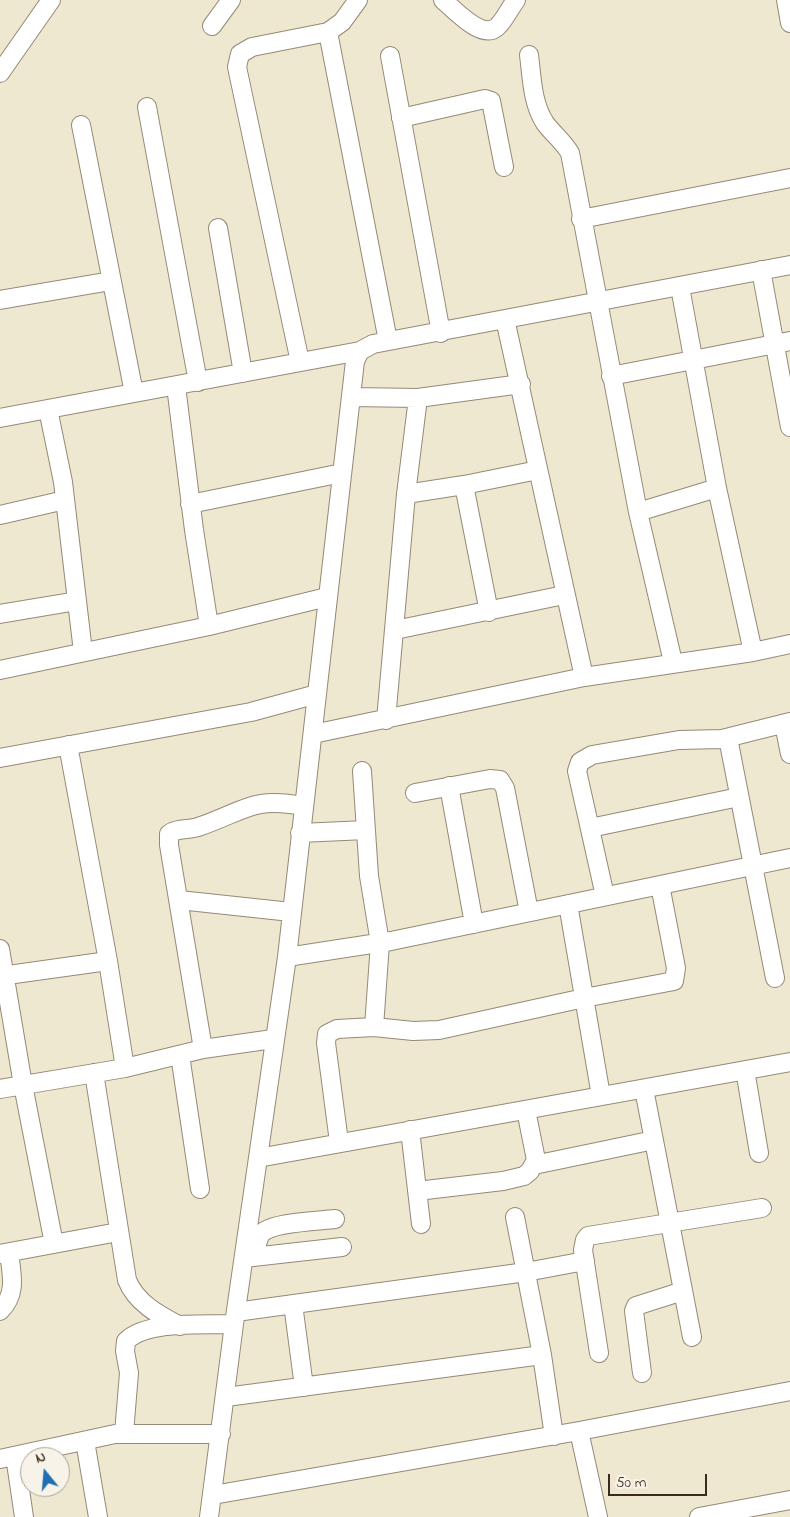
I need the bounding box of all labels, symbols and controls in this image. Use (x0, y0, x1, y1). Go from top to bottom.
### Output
north arrow (20, 1447, 70, 1497)
text: N (33, 1447, 48, 1470)
scale bar (610, 1464, 709, 1496)
text: 50 m (616, 1472, 646, 1494)

